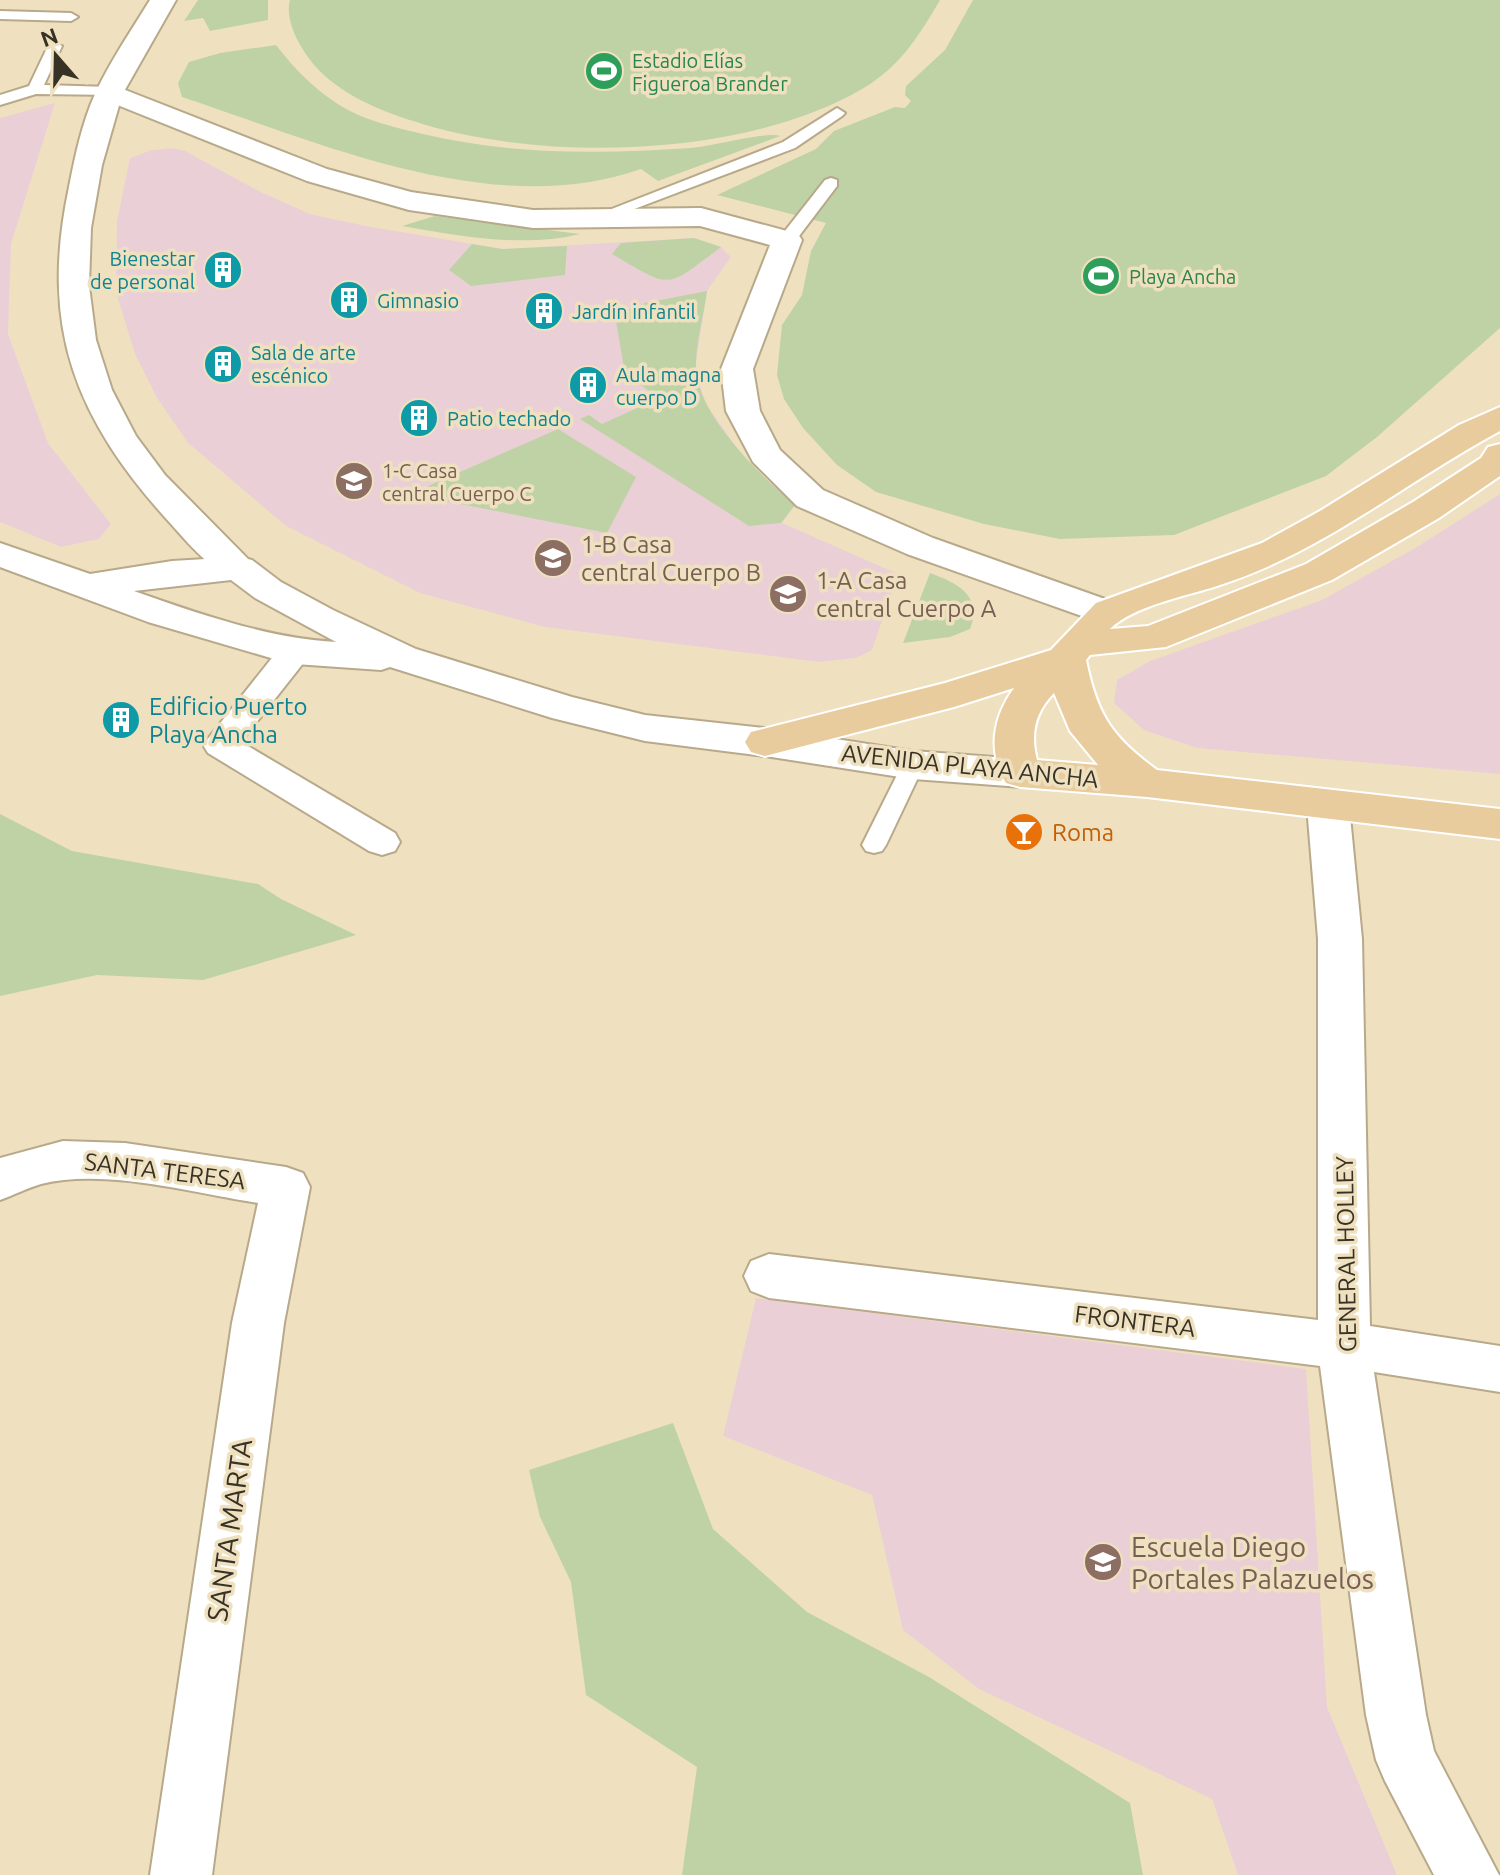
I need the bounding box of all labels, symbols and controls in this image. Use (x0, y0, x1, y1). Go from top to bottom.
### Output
north arrow (16, 16, 96, 96)
text: N (37, 22, 61, 51)
place label: Estadio Elías Figueroa Brander (632, 49, 788, 95)
sports icon: Estadio Elías Figueroa Brander (583, 50, 625, 92)
place label: Bienestar de personal (90, 247, 195, 293)
building icon: Bienestar de personal (202, 249, 244, 291)
sports icon: Playa Ancha (1080, 255, 1122, 297)
place label: Playa Ancha (1129, 265, 1236, 288)
building icon: Gimnasio (328, 279, 370, 321)
place label: Gimnasio (377, 289, 459, 312)
building icon: Jardín infantil (523, 290, 565, 332)
place label: Jardín infantil (572, 300, 696, 323)
place label: Sala de arte escénico (251, 341, 356, 387)
building icon: Sala de arte escénico (202, 343, 244, 385)
place label: Aula magna cuerpo D (616, 363, 721, 409)
building icon: Aula magna cuerpo D (567, 364, 609, 406)
building icon: Patio techado (398, 397, 440, 439)
place label: Patio techado (447, 407, 571, 430)
place label: 1-C Casa central Cuerpo C (382, 459, 532, 505)
school or university icon: 1-C Casa central Cuerpo C (333, 460, 375, 502)
place label: 1-B Casa central Cuerpo B (581, 531, 761, 586)
school or university icon: 1-B Casa central Cuerpo B (532, 537, 574, 579)
place label: 1-A Casa central Cuerpo A (816, 567, 997, 622)
school or university icon: 1-A Casa central Cuerpo A (767, 573, 809, 615)
place label: Edificio Puerto Playa Ancha (149, 693, 307, 748)
building icon: Edificio Puerto Playa Ancha (100, 699, 142, 741)
street label: AVENIDA PLAYA ANCHA (840, 739, 1100, 793)
bar icon: Roma (1003, 811, 1045, 853)
place label: Roma (1052, 819, 1114, 846)
street label: SANTA TERESA (83, 1148, 247, 1194)
street label: GENERAL HOLLEY (1331, 1156, 1361, 1352)
street label: FRONTERA (1073, 1300, 1197, 1342)
street label: SANTA MARTA (201, 1437, 257, 1623)
place label: Escuela Diego Portales Palazuelos (1131, 1531, 1374, 1594)
school or university icon: Escuela Diego Portales Palazuelos (1082, 1541, 1124, 1583)

